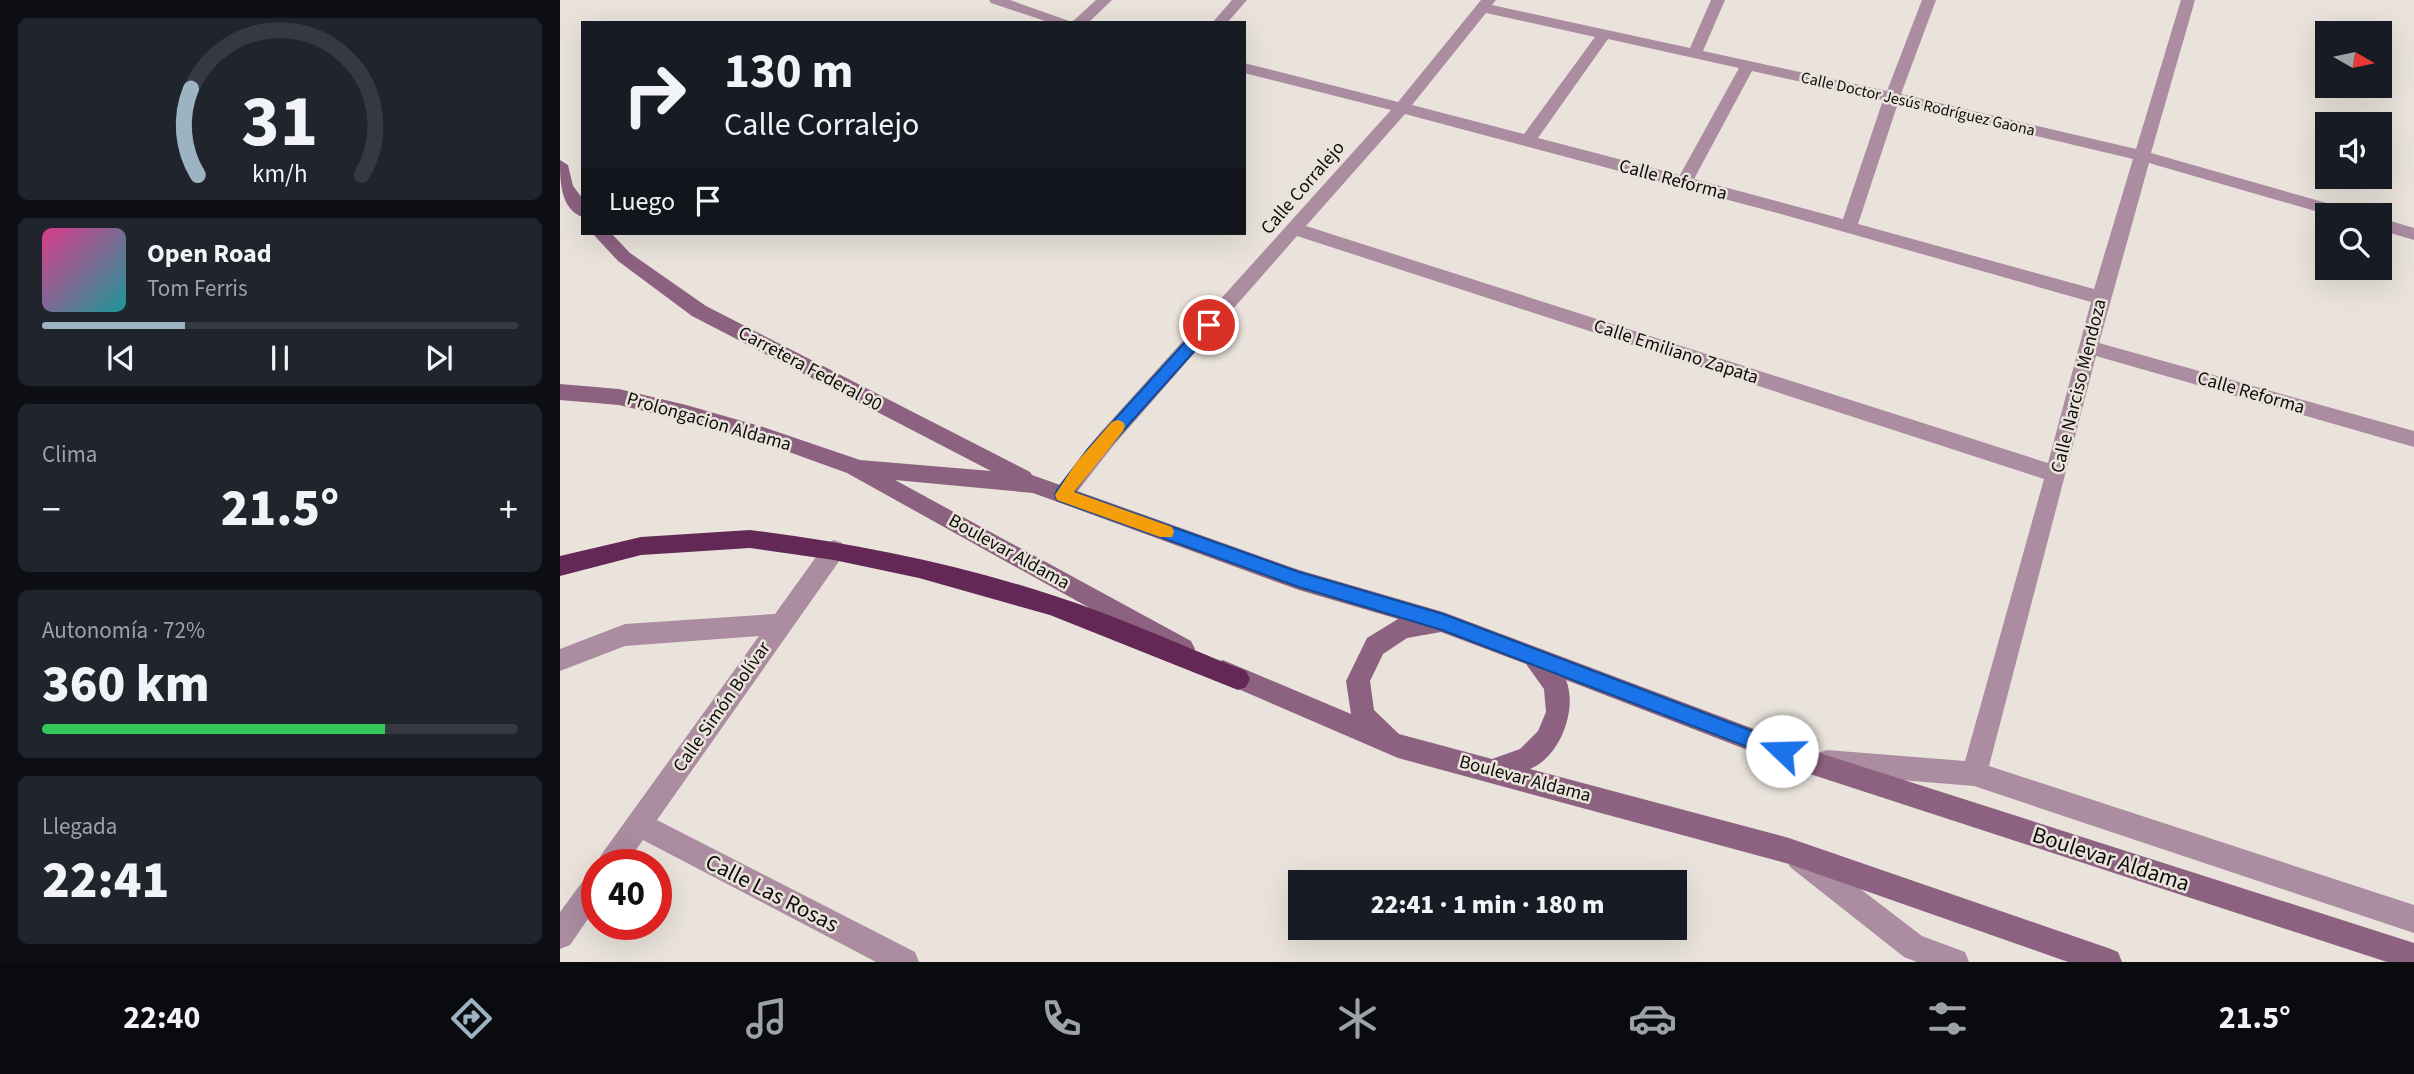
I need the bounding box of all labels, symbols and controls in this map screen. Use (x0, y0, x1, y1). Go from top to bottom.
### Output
north arrow (2315, 21, 2392, 98)
map controls (2315, 21, 2392, 280)
text: 130 m (724, 37, 853, 107)
icon: right (609, 49, 700, 140)
street label: Calle Doctor Jesús Rodríguez Gaona (1799, 66, 2037, 142)
text: 31 (242, 70, 318, 174)
text: Calle Corralejo (724, 102, 919, 148)
button: sound (2315, 112, 2392, 189)
street label: Calle Corralejo (1255, 135, 1351, 241)
street label: Calle Reforma (1616, 153, 1730, 207)
text: km/h (252, 156, 308, 192)
icon: arrive (689, 182, 727, 220)
text: Luego (609, 183, 675, 220)
button: search (2315, 203, 2392, 280)
text: Open Road (147, 235, 272, 272)
text: Tom Ferris (147, 272, 248, 305)
pin (1179, 295, 1239, 355)
street label: Calle Narciso Mendoza (2044, 296, 2114, 476)
icon: arrive (1190, 306, 1228, 344)
street label: Calle Emiliano Zapata (1590, 313, 1762, 391)
street label: Carretera Federal 90 (733, 320, 887, 418)
icon: previous (102, 339, 140, 377)
icon: pause (261, 339, 299, 377)
icon: next (420, 339, 458, 377)
street label: Calle Reforma (2194, 365, 2308, 421)
street label: Prolongacion Aldama (623, 386, 795, 458)
text: Clima (42, 438, 97, 471)
text: 21.5° (221, 472, 339, 546)
text: − (42, 483, 61, 537)
text: + (499, 483, 518, 537)
street label: Boulevar Aldama (943, 507, 1075, 597)
text: Autonomía · 72% (42, 614, 205, 647)
street label: Calle Simón Bolívar (667, 636, 777, 778)
text: 360 km (42, 648, 210, 722)
position arrow (1745, 714, 1819, 788)
street label: Boulevar Aldama (1456, 748, 1594, 810)
text: Llegada (42, 810, 117, 843)
street label: Boulevar Aldama (2028, 818, 2194, 900)
text: 22:41 (42, 844, 169, 918)
street label: Calle Las Rosas (700, 845, 844, 941)
speed limit sign: 40 (581, 849, 672, 940)
text: 22:41 · 1 min · 180 m (1371, 886, 1604, 923)
icon: directions (447, 994, 496, 1043)
icon: music (742, 994, 791, 1043)
icon: phone (1037, 994, 1086, 1043)
icon: climate (1333, 994, 1382, 1043)
icon: car (1628, 994, 1677, 1043)
icon: filters (1923, 994, 1972, 1043)
text: 22:40 (123, 995, 200, 1041)
text: 21.5° (2219, 995, 2291, 1041)

